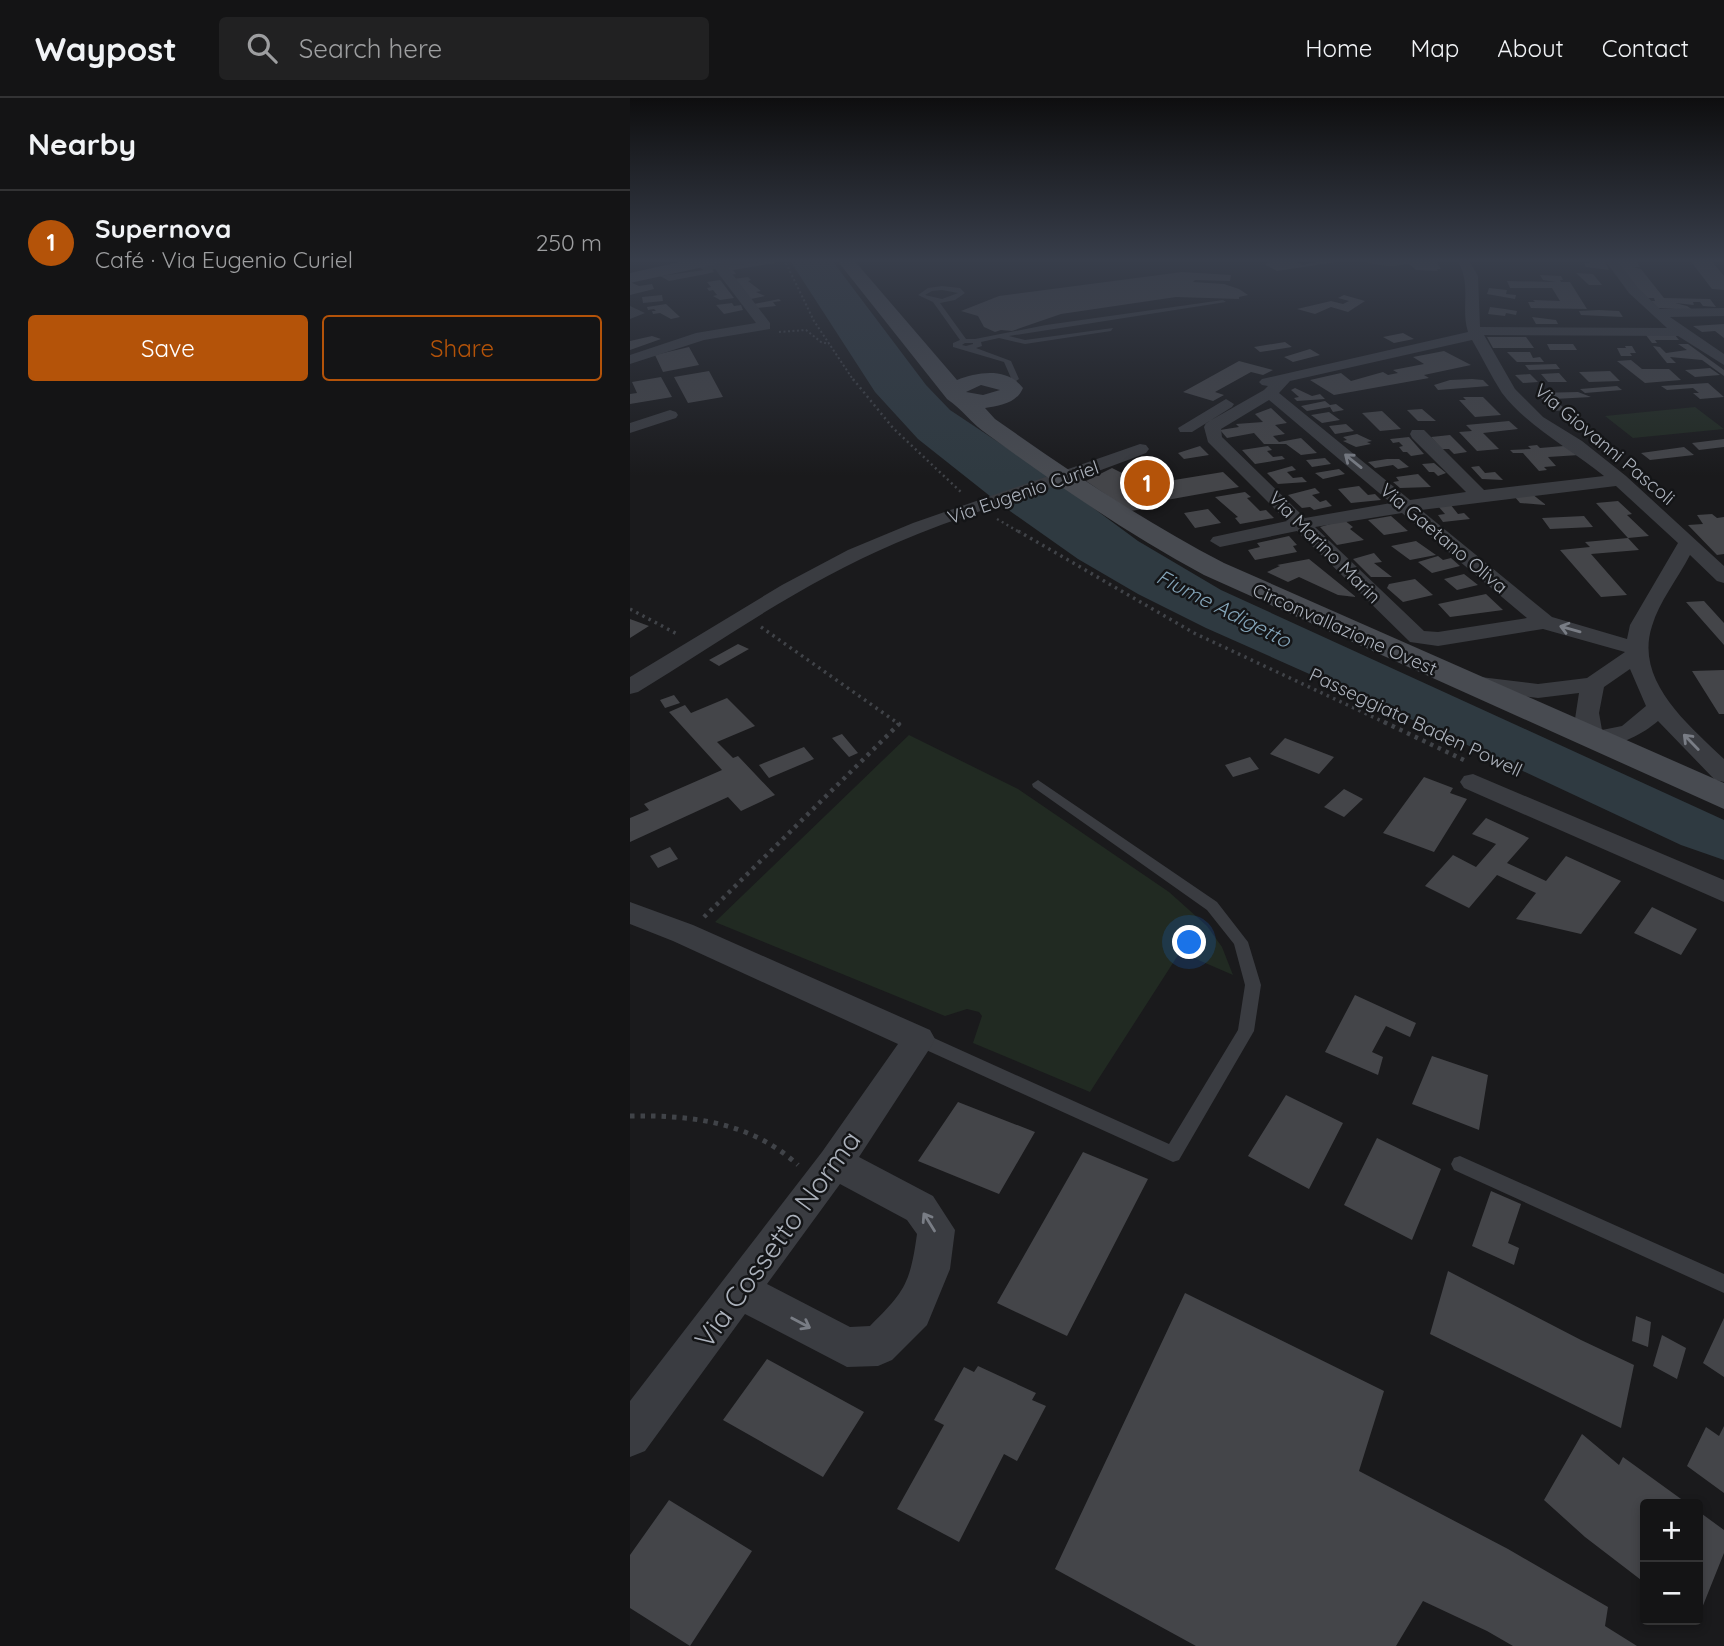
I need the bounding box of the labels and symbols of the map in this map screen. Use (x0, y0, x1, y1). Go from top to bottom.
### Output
street label: Via Giovanni Pascoli (1530, 378, 1680, 510)
one-way arrow (1345, 454, 1363, 469)
street label: Via Eugenio Curiel (944, 455, 1102, 529)
pin: 1 (1124, 457, 1170, 509)
street label: Via Gaetano Oliva (1375, 478, 1513, 598)
street label: Via Marino Marin (1264, 486, 1386, 608)
water label: Fiume Adigetto (1152, 563, 1297, 654)
street label: Circonvallazione Ovest (1249, 577, 1441, 681)
one-way arrow (1559, 622, 1581, 635)
street label: Passeggiata Baden Powell (1306, 662, 1526, 782)
one-way arrow (1682, 734, 1699, 751)
your location (1172, 925, 1206, 959)
street label: Via Cossetto Norma (686, 1123, 868, 1355)
one-way arrow (922, 1213, 937, 1232)
one-way arrow (790, 1316, 810, 1330)

